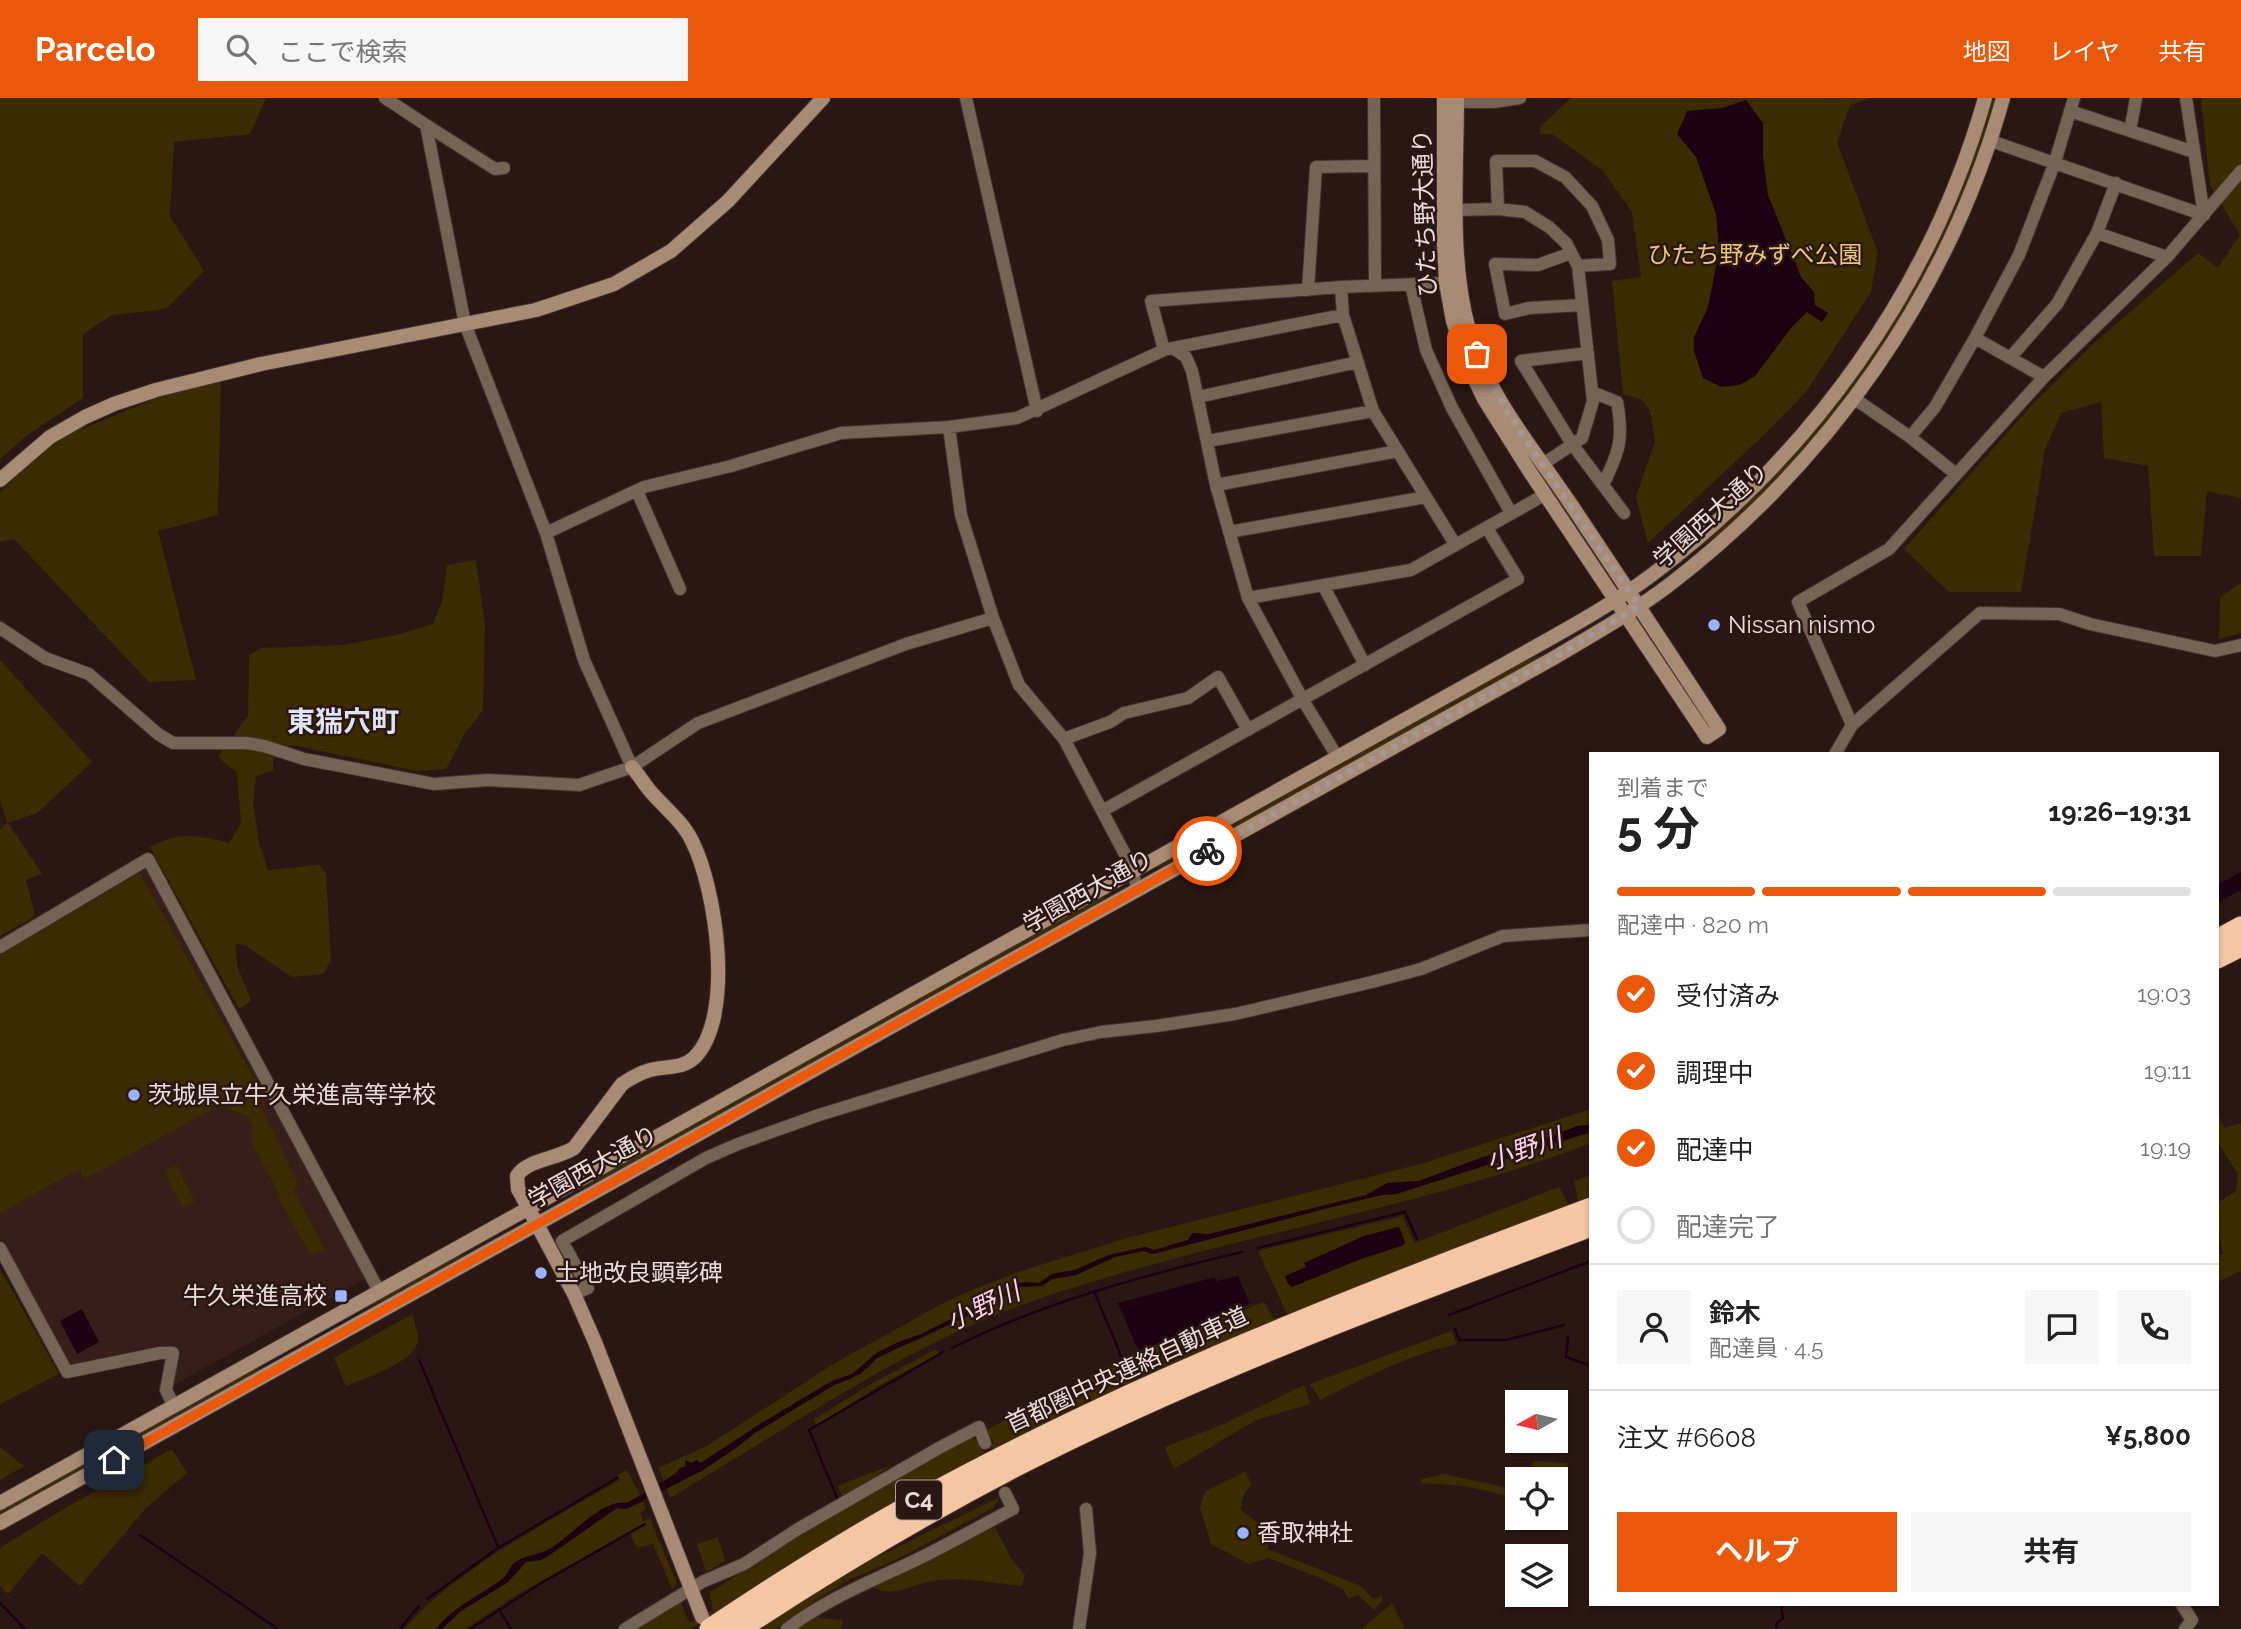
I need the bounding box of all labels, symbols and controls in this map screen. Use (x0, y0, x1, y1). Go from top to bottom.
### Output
search box (198, 18, 688, 81)
text: Parcelo (35, 30, 156, 69)
icon: search (222, 30, 260, 68)
text: ここで検索 (278, 37, 408, 67)
text: 地図 (1963, 37, 2011, 66)
text: レイヤ (2049, 37, 2120, 66)
text: 共有 (2158, 37, 2206, 66)
street label: ひたち野大通り (1407, 129, 1442, 297)
park label: ひたち野みずべ公園 (1648, 240, 1862, 269)
pin (1447, 324, 1507, 384)
icon: bag (1458, 335, 1496, 373)
street label: 学園西大通り (1647, 456, 1774, 574)
place label: Nissan nismo (1728, 610, 1875, 639)
marker: Nissan nismo (1706, 617, 1722, 633)
district label: 東猯穴町 (287, 705, 399, 738)
text: 到着まで (1617, 774, 1709, 801)
text: 19:26–19:31 (2048, 797, 2191, 827)
text: 5 分 (1617, 802, 1700, 856)
courier (1172, 816, 1242, 886)
icon: bike (1188, 832, 1226, 870)
street label: 学園西大通り (1018, 843, 1158, 938)
text: 配達中 · 820 m (1617, 911, 1769, 938)
icon: check (1617, 975, 1655, 1013)
text: 19:03 (2137, 980, 2191, 1007)
text: 受付済み (1676, 981, 1780, 1011)
icon: check (1617, 1052, 1655, 1090)
text: 19:11 (2144, 1057, 2191, 1084)
text: 調理中 (1676, 1058, 1754, 1088)
place label: 茨城県立牛久栄進高等学校 (148, 1080, 436, 1109)
marker: 茨城県立牛久栄進高等学校 (126, 1087, 142, 1103)
street label: 学園西大通り (523, 1119, 663, 1214)
water label: 小野川 (1482, 1121, 1569, 1176)
icon: check (1617, 1129, 1655, 1167)
text: 19:19 (2140, 1134, 2191, 1161)
text: 配達中 (1676, 1135, 1754, 1165)
text: 配達完了 (1676, 1212, 1780, 1242)
place label: 土地改良顕彰碑 (555, 1258, 723, 1287)
marker: 土地改良顕彰碑 (533, 1265, 549, 1281)
water label: 小野川 (941, 1275, 1027, 1336)
place label: 牛久栄進高校 (183, 1281, 327, 1310)
marker: 牛久栄進高校 (333, 1288, 349, 1304)
button: person (1617, 1290, 1691, 1364)
button: chat (2025, 1290, 2099, 1364)
button: phone (2117, 1290, 2191, 1364)
text: 鈴木 (1709, 1298, 1761, 1328)
street label: 首都圏中央連絡自動車道 (1001, 1301, 1253, 1438)
text: 配達員 · 4.5 (1709, 1334, 1824, 1361)
north arrow (1505, 1390, 1568, 1452)
map controls (1505, 1390, 1568, 1607)
text: ¥5,800 (2104, 1421, 2191, 1451)
text: 注文 #6608 (1617, 1423, 1756, 1453)
pin (84, 1430, 144, 1490)
icon: home (95, 1441, 133, 1479)
button: locate (1505, 1467, 1568, 1530)
road number: C4 (896, 1480, 942, 1520)
button: ヘルプ (1617, 1512, 1897, 1592)
button: 共有 (1911, 1512, 2191, 1592)
place label: 香取神社 (1257, 1518, 1353, 1547)
marker: 香取神社 (1235, 1525, 1251, 1541)
button: layers (1505, 1544, 1568, 1607)

